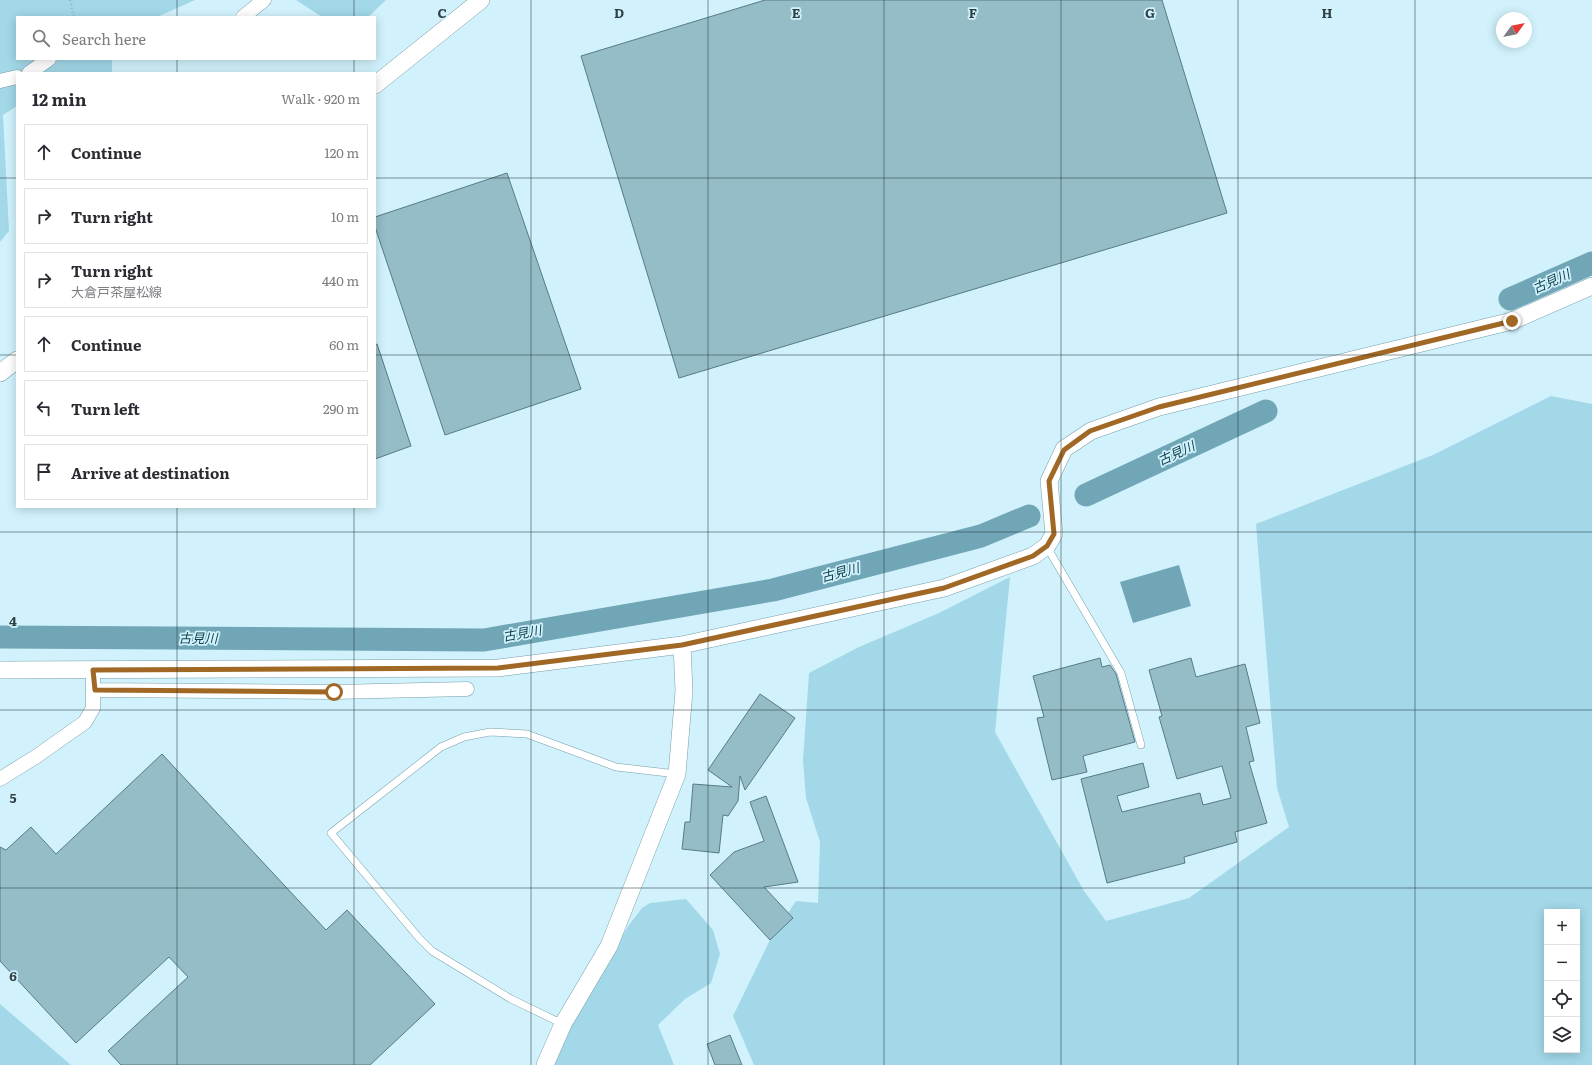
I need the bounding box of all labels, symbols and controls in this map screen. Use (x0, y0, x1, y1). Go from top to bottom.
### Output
text: C (437, 3, 447, 22)
text: D (614, 3, 624, 22)
text: E (792, 3, 801, 22)
text: F (969, 3, 977, 22)
text: G (1145, 3, 1155, 22)
text: H (1322, 3, 1333, 22)
north arrow (1496, 12, 1532, 48)
search box (16, 16, 376, 60)
icon: search (30, 27, 52, 49)
text: Search here (62, 27, 146, 50)
text: 12 min (32, 86, 87, 111)
text: Walk · 920 m (281, 89, 360, 108)
icon: ahead (33, 141, 55, 163)
text: Continue (71, 141, 141, 164)
text: 120 m (324, 143, 359, 162)
icon: right (33, 205, 55, 227)
text: Turn right (71, 205, 153, 228)
text: 10 m (331, 207, 359, 226)
text: Turn right (71, 259, 153, 282)
water label: 古見川 (1529, 263, 1574, 297)
icon: right (33, 269, 55, 291)
text: 440 m (322, 271, 359, 290)
text: 大倉戸茶屋松線 (71, 282, 162, 301)
route end (1503, 312, 1521, 330)
icon: ahead (33, 333, 55, 355)
text: Continue (71, 333, 141, 356)
text: 60 m (329, 335, 359, 354)
icon: left (33, 397, 55, 419)
text: Turn left (71, 397, 140, 420)
text: 290 m (323, 399, 359, 418)
water label: 古見川 (1154, 435, 1199, 469)
icon: arrive (33, 461, 55, 483)
text: Arrive at destination (71, 461, 230, 484)
water label: 古見川 (819, 557, 863, 586)
text: 4 (9, 611, 17, 630)
water label: 古見川 (501, 619, 545, 645)
water label: 古見川 (178, 628, 219, 647)
route start (325, 683, 343, 701)
text: 5 (9, 788, 17, 807)
map controls (1544, 909, 1580, 1053)
button: + (1544, 909, 1580, 945)
button: − (1544, 945, 1580, 981)
text: 6 (9, 966, 17, 985)
button: locate (1544, 981, 1580, 1017)
button: layers (1544, 1017, 1580, 1053)

